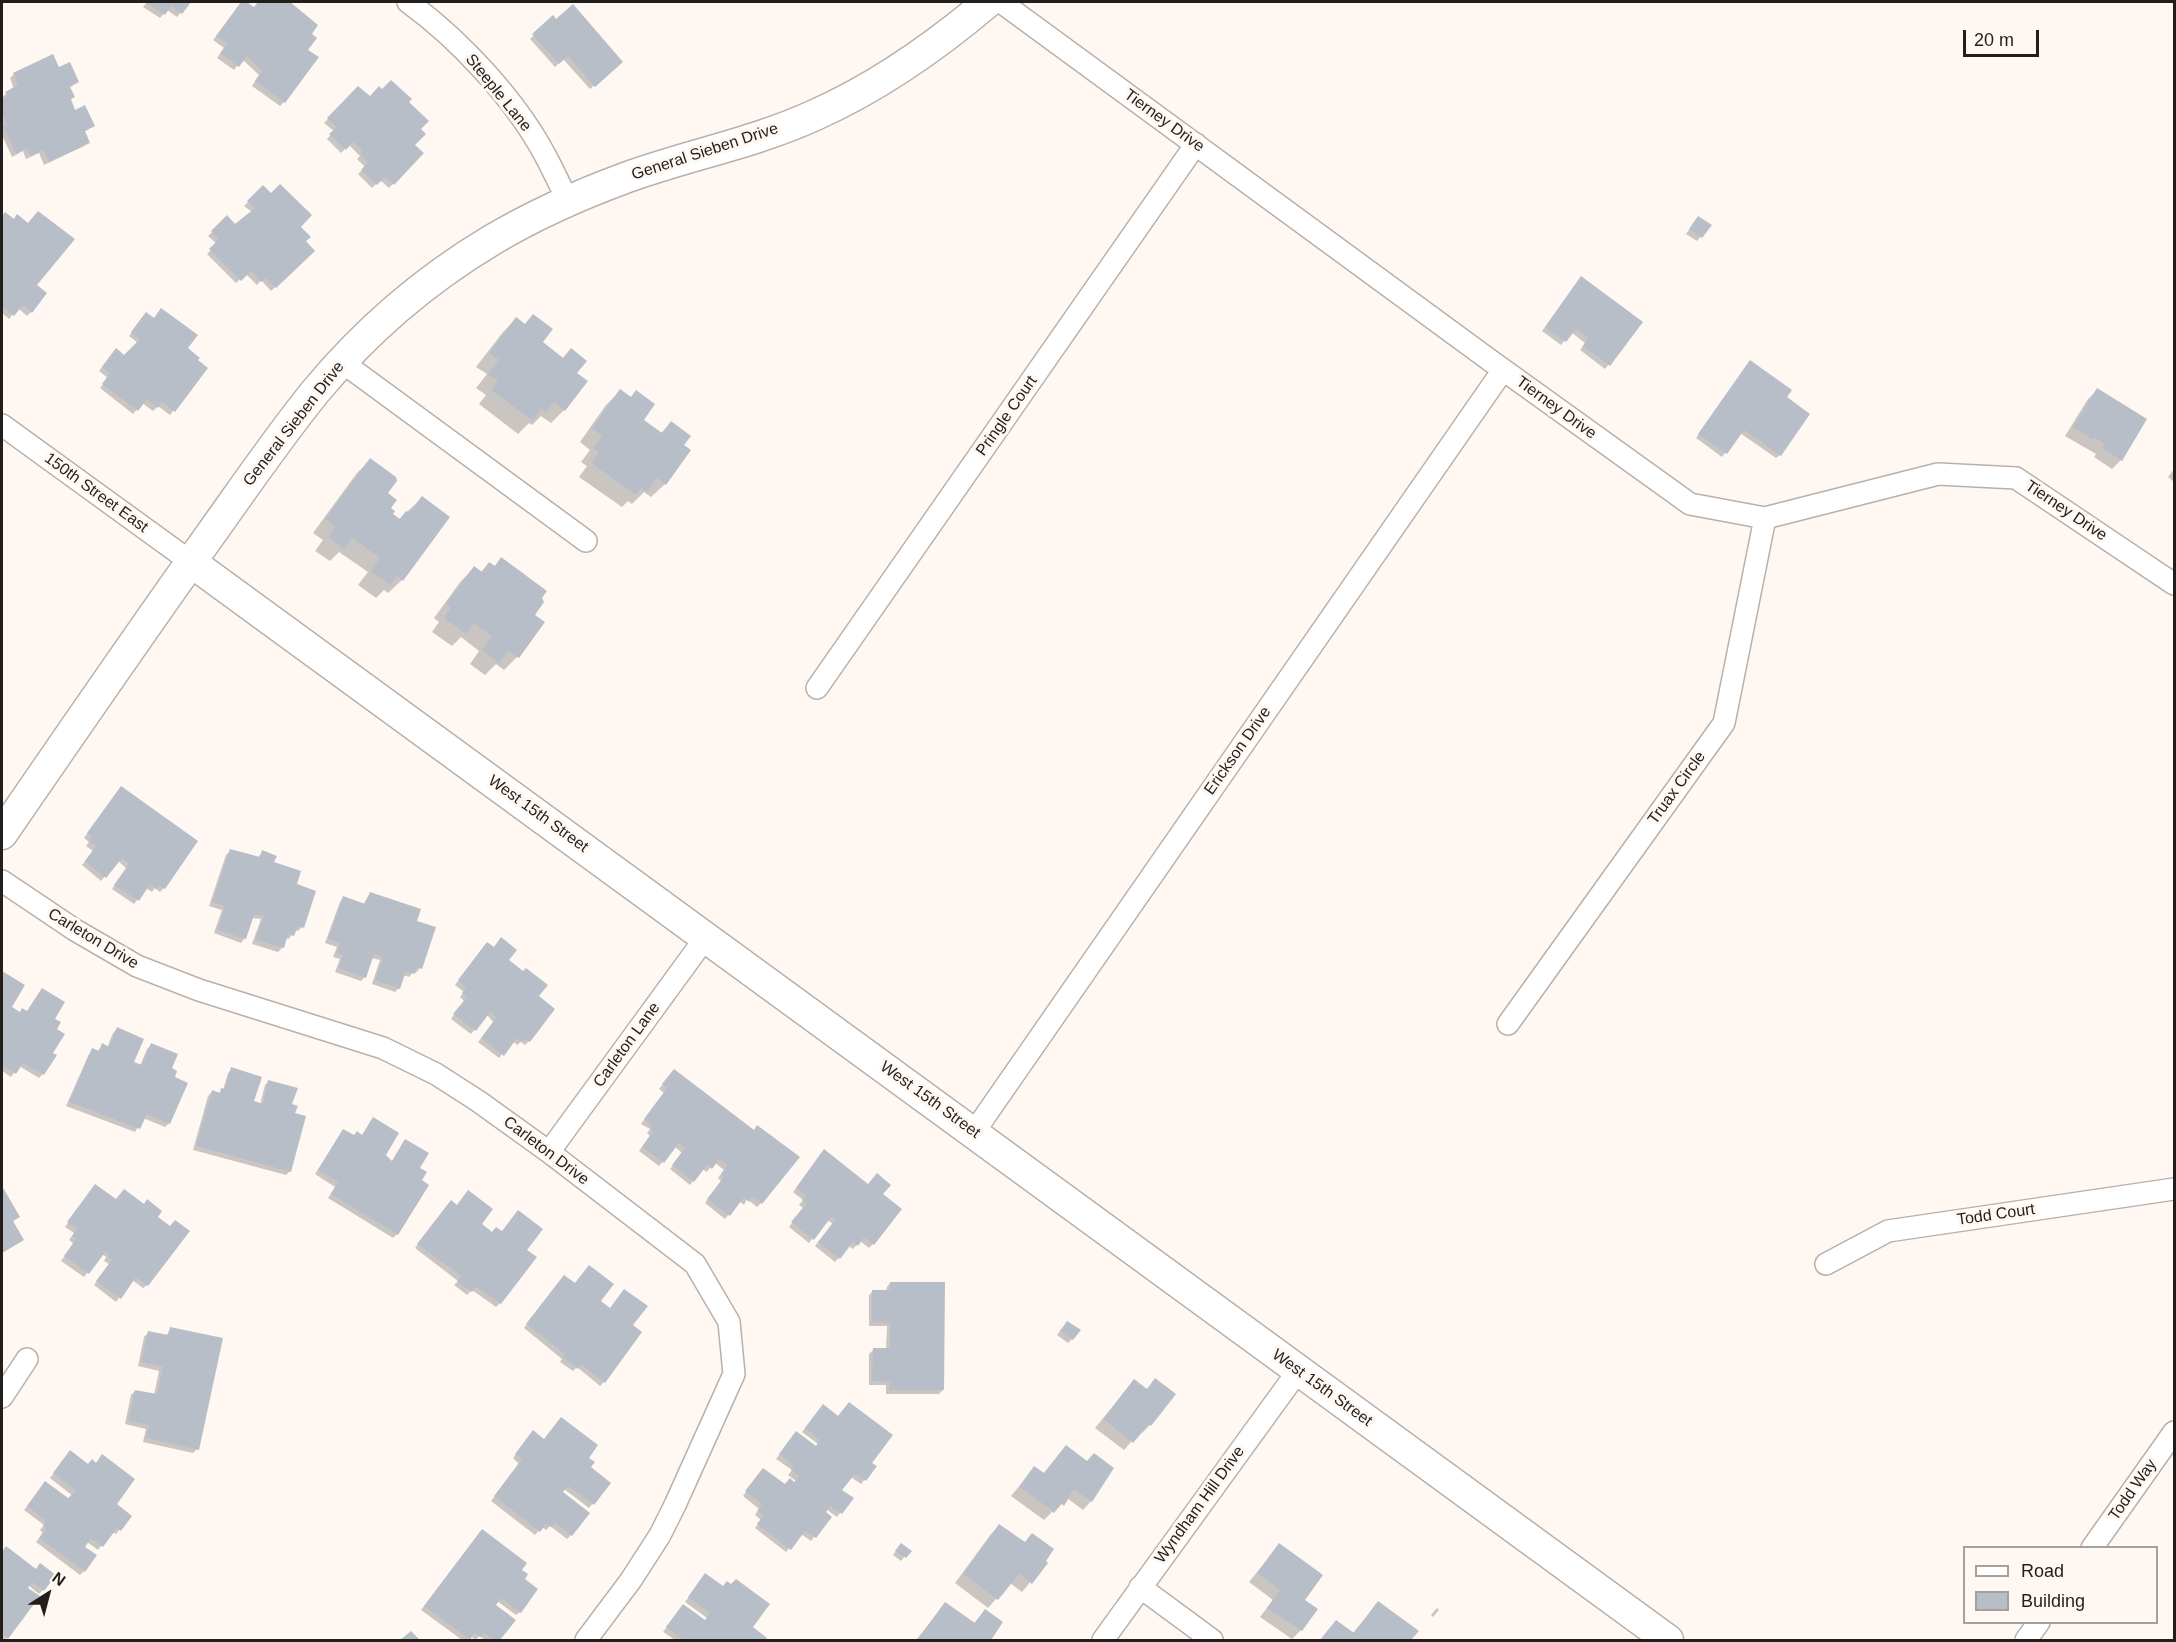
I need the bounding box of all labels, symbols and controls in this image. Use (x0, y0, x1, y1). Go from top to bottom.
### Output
scale bar (1966, 18, 2042, 56)
text: 20 m (1974, 30, 2014, 50)
street label: Steeple Lane (461, 50, 535, 136)
street label: Tierney Drive (1120, 85, 1208, 157)
street label: General Sieben Drive (629, 119, 781, 185)
street label: General Sieben Drive (239, 358, 349, 490)
street label: Pringle Court (972, 372, 1042, 460)
street label: Tierney Drive (1512, 372, 1600, 444)
street label: 150th Street East (40, 449, 152, 537)
street label: Tierney Drive (2021, 477, 2111, 545)
street label: Erickson Drive (1201, 703, 1275, 799)
street label: Truax Circle (1644, 748, 1710, 828)
street label: West 15th Street (484, 771, 592, 857)
street label: Carleton Drive (44, 904, 142, 974)
street label: Carleton Lane (590, 999, 664, 1091)
street label: West 15th Street (876, 1057, 984, 1143)
street label: Carleton Drive (499, 1113, 593, 1189)
street label: Todd Court (1956, 1200, 2036, 1230)
street label: West 15th Street (1268, 1345, 1376, 1431)
street label: Wyndham Hill Drive (1151, 1443, 1249, 1567)
street label: Todd Way (2105, 1456, 2161, 1524)
legend (1963, 1546, 2158, 1624)
text: Road (2021, 1561, 2064, 1581)
north arrow (18, 1564, 78, 1624)
text: N (49, 1569, 69, 1589)
text: Building (2021, 1591, 2085, 1611)

